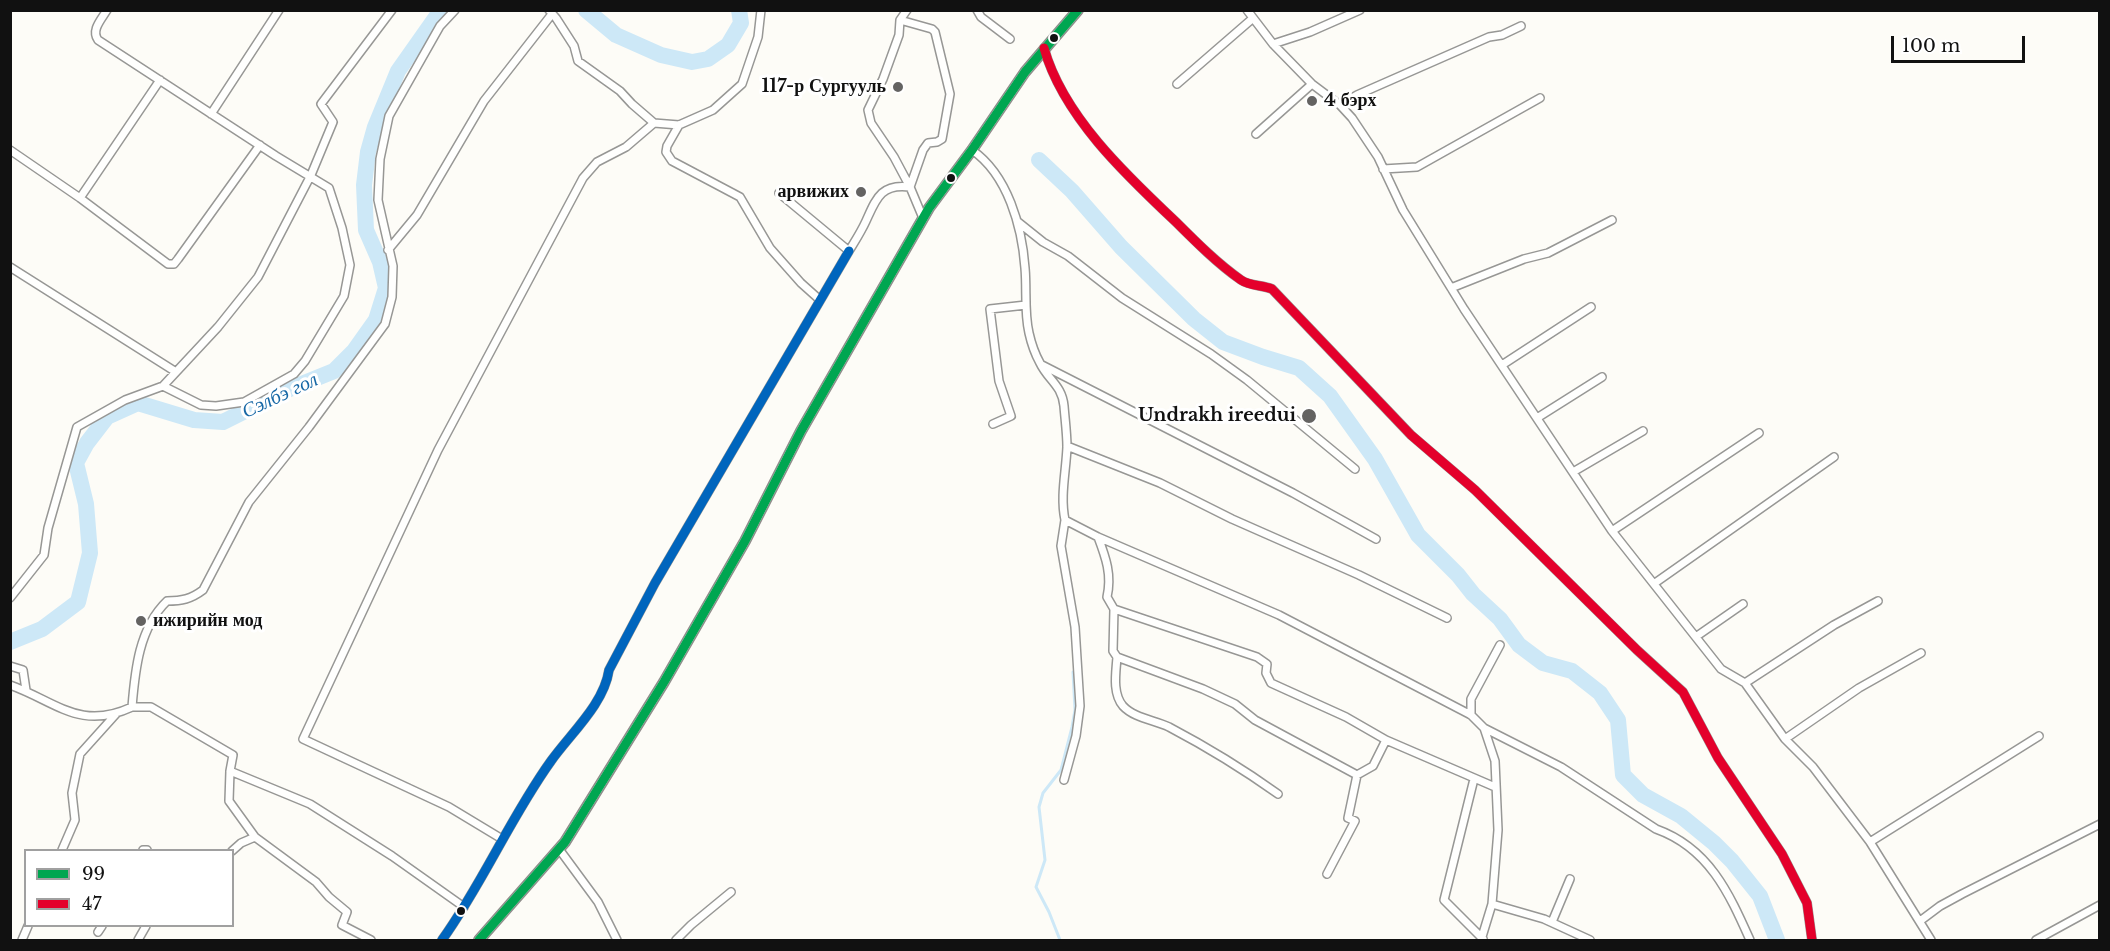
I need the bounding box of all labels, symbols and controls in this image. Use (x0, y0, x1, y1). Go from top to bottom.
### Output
scale bar (1894, 24, 2028, 62)
unlabelled marker (1048, 32, 1060, 44)
text: 100 m (1902, 35, 1960, 57)
place label: 117-р Сургууль (761, 76, 886, 98)
marker: 117-р Сургууль (891, 80, 905, 94)
place label: 4 бэрх (1324, 90, 1377, 112)
marker: 4 бэрх (1305, 94, 1319, 108)
unlabelled marker (945, 172, 957, 184)
place label: арвижих (777, 181, 849, 203)
marker: арвижих (854, 185, 868, 199)
water label: Сэлбэ гол (238, 368, 322, 424)
place label: Undrakh ireedui (1138, 405, 1296, 427)
marker: Undrakh ireedui (1300, 407, 1318, 425)
place label: ижирийн мод (153, 610, 262, 632)
marker: ижирийн мод (134, 614, 148, 628)
legend (24, 849, 234, 927)
text: 99 (82, 863, 105, 885)
text: 47 (82, 893, 102, 915)
unlabelled marker (455, 905, 467, 917)

